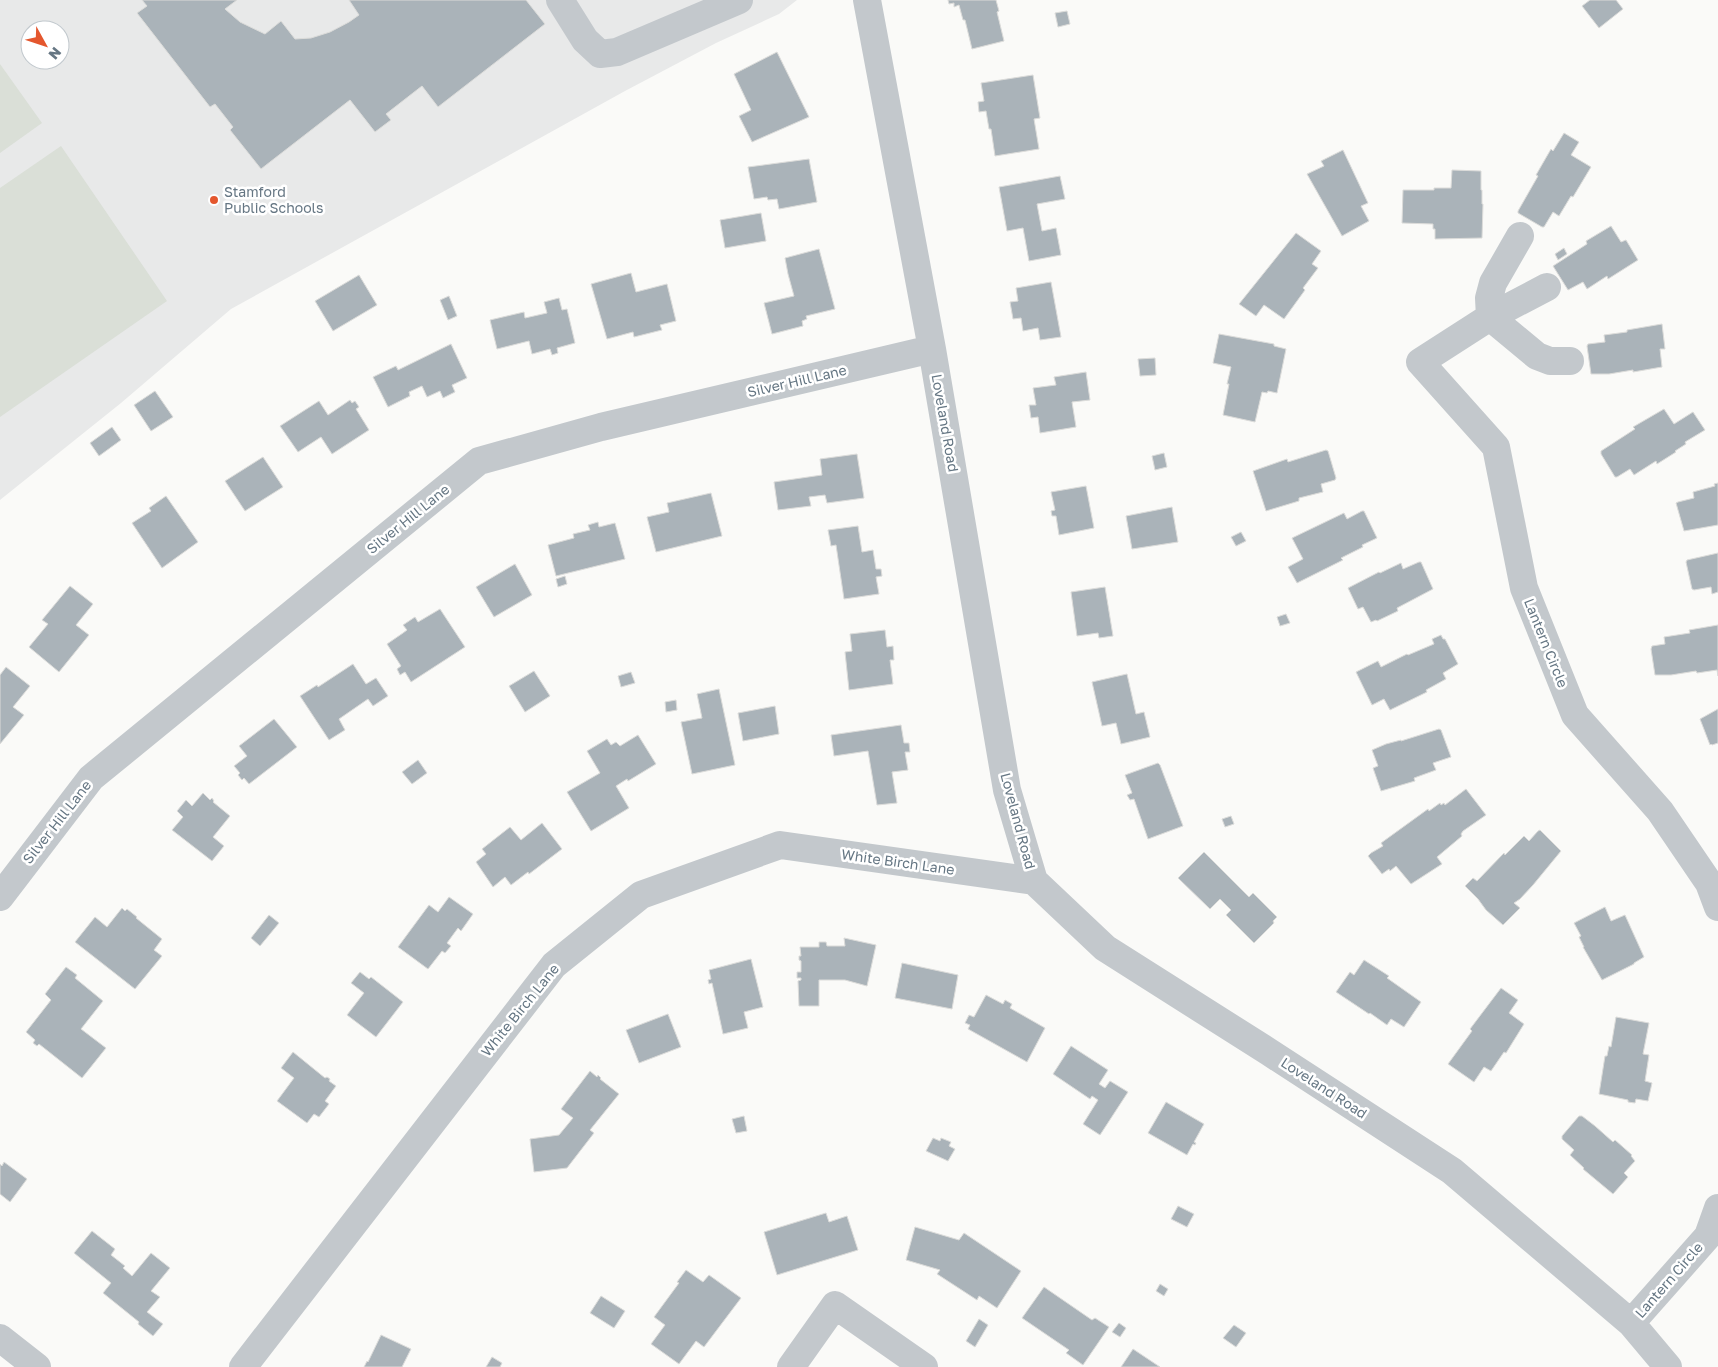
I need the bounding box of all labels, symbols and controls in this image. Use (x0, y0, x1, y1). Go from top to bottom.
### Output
north arrow (20, 20, 70, 70)
text: N (45, 44, 65, 63)
place label: Stamford Public Schools (224, 183, 324, 216)
marker: Stamford Public Schools (208, 194, 220, 206)
street label: Silver Hill Lane (746, 361, 848, 400)
street label: Loveland Road (929, 373, 962, 473)
street label: Silver Hill Lane (363, 480, 452, 557)
street label: Lantern Circle (1521, 596, 1572, 690)
street label: Loveland Road (997, 771, 1040, 871)
street label: Silver Hill Lane (19, 777, 94, 867)
street label: White Birch Lane (840, 845, 956, 878)
street label: White Birch Lane (477, 960, 562, 1059)
street label: Loveland Road (1278, 1053, 1370, 1122)
street label: Lantern Circle (1631, 1238, 1706, 1321)

